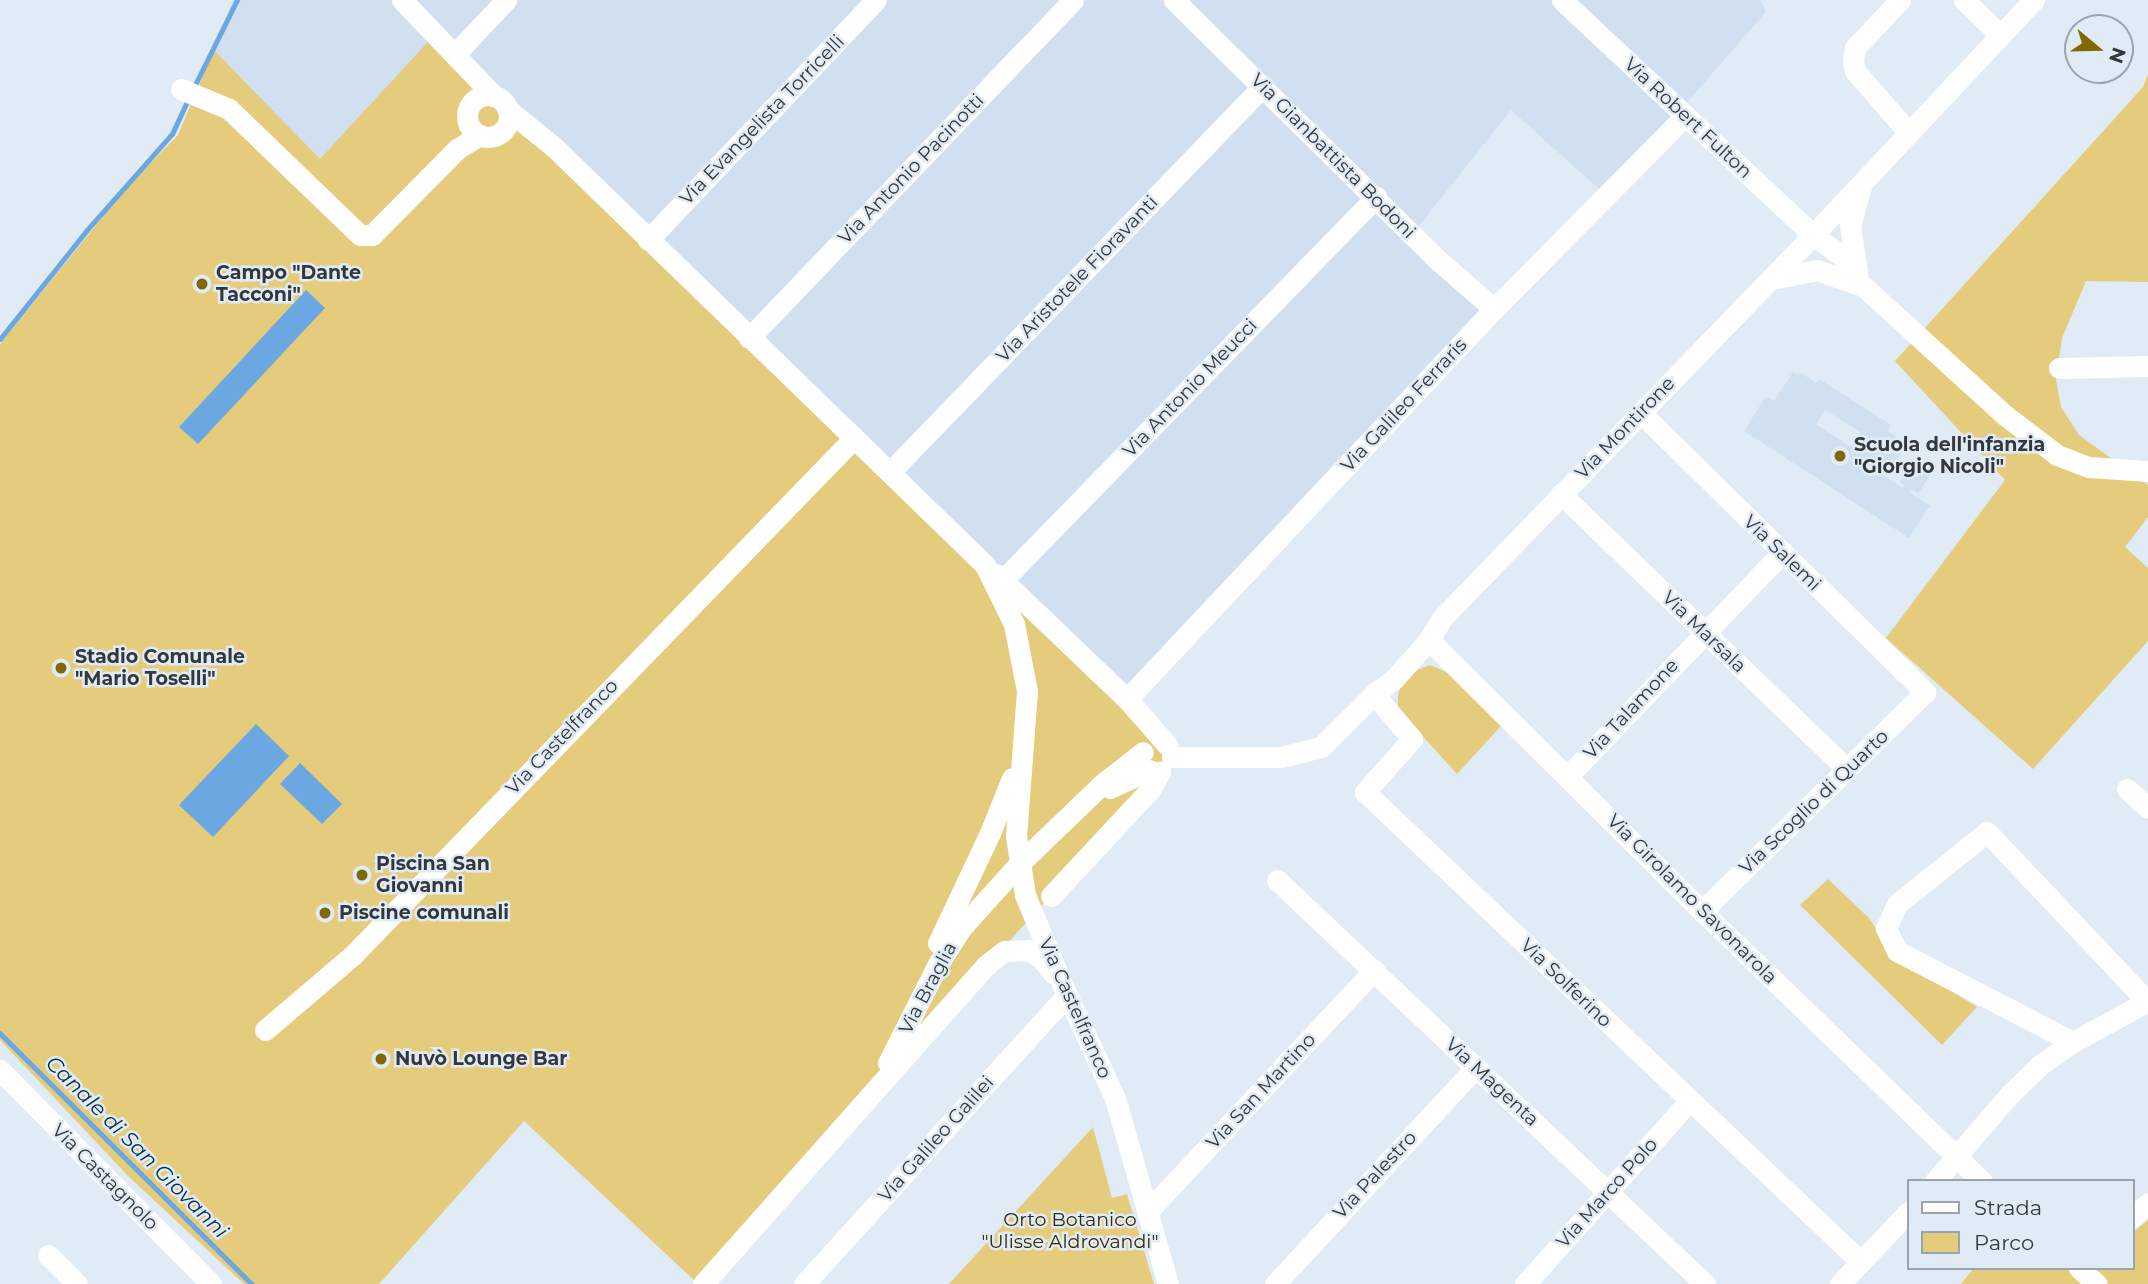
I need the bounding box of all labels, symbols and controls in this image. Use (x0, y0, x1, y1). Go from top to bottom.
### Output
north arrow (2064, 14, 2134, 84)
street label: Via Evangelista Torricelli (675, 30, 849, 210)
text: N (2104, 44, 2131, 66)
street label: Via Robert Fulton (1619, 53, 1757, 183)
street label: Via Gianbattista Bodoni (1246, 69, 1420, 243)
street label: Via Antonio Pacinotti (833, 89, 989, 249)
street label: Via Aristotele Fioravanti (991, 191, 1163, 367)
place label: Campo "Dante Tacconi" (216, 262, 361, 306)
marker: Campo "Dante Tacconi" (194, 276, 210, 292)
street label: Via Antonio Meucci (1118, 314, 1262, 462)
street label: Via Galileo Ferraris (1336, 333, 1472, 477)
street label: Via Montirone (1570, 372, 1680, 484)
place label: Scuola dell'infanzia "Giorgio Nicoli" (1854, 434, 2045, 478)
marker: Scuola dell'infanzia "Giorgio Nicoli" (1832, 448, 1848, 464)
street label: Via Salemi (1738, 510, 1826, 596)
street label: Via Marsala (1657, 586, 1751, 678)
place label: Stadio Comunale "Mario Toselli" (75, 646, 245, 690)
street label: Via Talamone (1579, 654, 1683, 764)
marker: Stadio Comunale "Mario Toselli" (53, 660, 69, 676)
street label: Via Castelfranco (501, 674, 623, 800)
street label: Via Scoglio di Quarto (1735, 725, 1893, 879)
street label: Via Girolamo Savonarola (1602, 809, 1782, 989)
place label: Piscina San Giovanni (376, 853, 490, 897)
marker: Piscina San Giovanni (354, 867, 370, 883)
place label: Piscine comunali (339, 902, 509, 924)
marker: Piscine comunali (317, 905, 333, 921)
street label: Via Castelfranco (1034, 934, 1116, 1082)
street label: Via Solferino (1516, 934, 1616, 1032)
street label: Via Braglia (894, 938, 962, 1038)
street label: Via San Martino (1202, 1028, 1320, 1154)
street label: Via Magenta (1441, 1033, 1543, 1131)
place label: Nuvò Lounge Bar (395, 1048, 568, 1070)
water label: Canale di San Giovanni (41, 1051, 233, 1243)
marker: Nuvò Lounge Bar (373, 1051, 389, 1067)
street label: Via Galileo Galilei (873, 1071, 999, 1207)
street label: Via Castagnolo (47, 1119, 163, 1235)
street label: Via Palestro (1329, 1126, 1421, 1224)
street label: Via Marco Polo (1551, 1133, 1663, 1253)
legend (1906, 1179, 2134, 1270)
text: Strada (1974, 1195, 2042, 1220)
park label: Orto Botanico "Ulisse Aldrovandi" (981, 1209, 1159, 1253)
text: Parco (1974, 1230, 2034, 1255)

